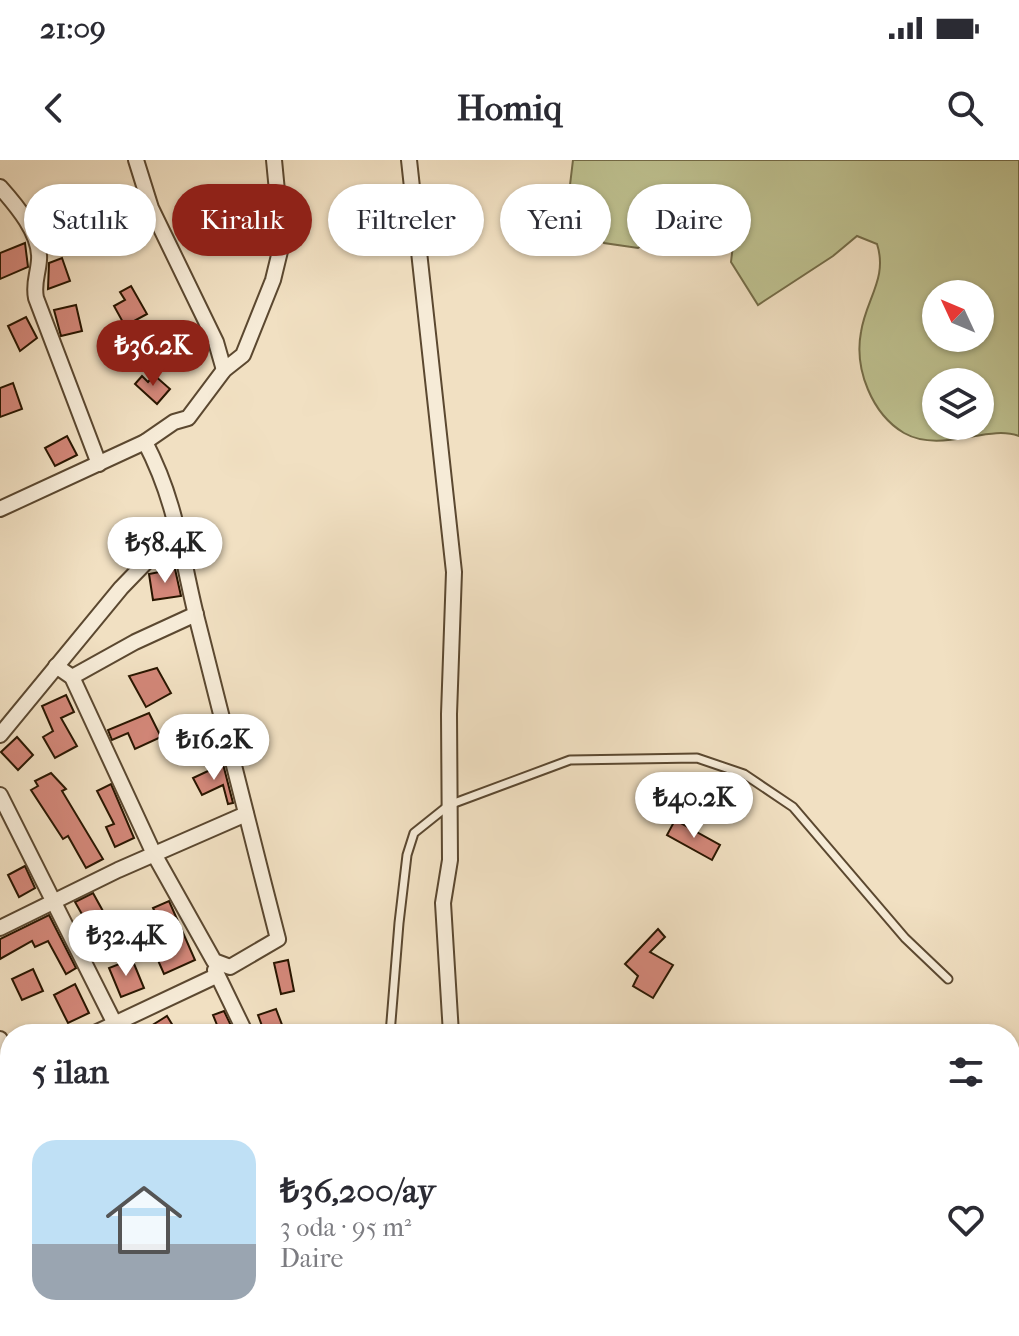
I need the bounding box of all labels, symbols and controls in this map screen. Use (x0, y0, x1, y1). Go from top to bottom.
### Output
text: 21:09 (40, 11, 106, 46)
icon: back (32, 86, 76, 130)
icon: search (943, 86, 987, 130)
text: Homiq (457, 87, 562, 129)
chip: Satılık (24, 184, 156, 256)
chip: Kiralık (172, 184, 312, 256)
chip: Filtreler (328, 184, 484, 256)
chip: Yeni (500, 184, 611, 256)
chip: Daire (627, 184, 751, 256)
north arrow (922, 280, 994, 352)
map controls (922, 280, 994, 440)
pin: ₺36.2K (88, 320, 218, 388)
text: ₺36.2K (115, 330, 191, 361)
button: layers (922, 368, 994, 440)
pin: ₺58.4K (100, 517, 230, 585)
text: ₺58.4K (125, 527, 205, 558)
pin: ₺16.2K (149, 714, 279, 782)
text: ₺16.2K (176, 724, 252, 755)
pin: ₺40.2K (629, 772, 759, 840)
text: ₺40.2K (653, 782, 735, 813)
pin: ₺32.4K (61, 910, 191, 978)
text: ₺32.4K (87, 920, 165, 951)
icon: filters (944, 1050, 988, 1094)
text: 5 ilan (32, 1052, 109, 1092)
text: ₺36,200/ay (280, 1171, 435, 1211)
icon: home (96, 1172, 192, 1268)
icon: heart (944, 1198, 988, 1242)
text: 3 oda · 95 m² (280, 1212, 411, 1243)
text: Daire (280, 1243, 343, 1274)

